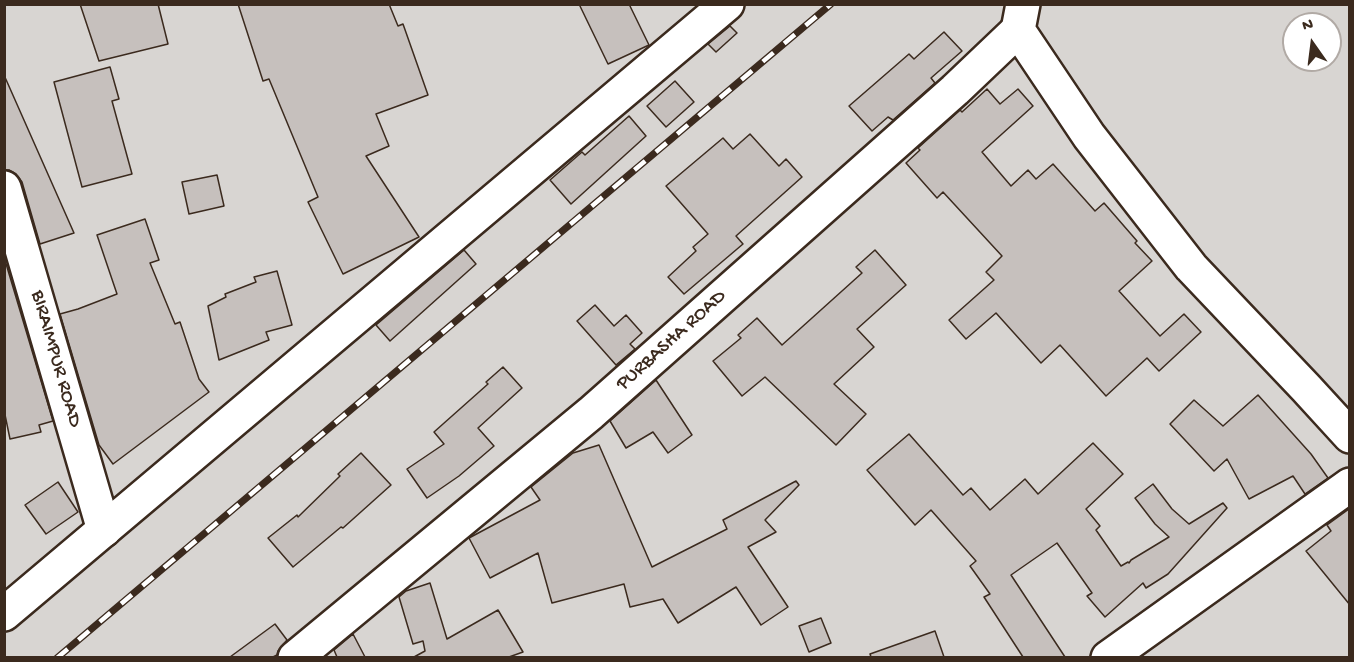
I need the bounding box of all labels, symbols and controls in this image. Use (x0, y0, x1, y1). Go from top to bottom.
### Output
north arrow (1282, 12, 1342, 72)
text: N (1301, 16, 1315, 36)
street label: PURBASHA ROAD (612, 285, 732, 397)
street label: BIRAIMPUR ROAD (24, 288, 86, 430)

